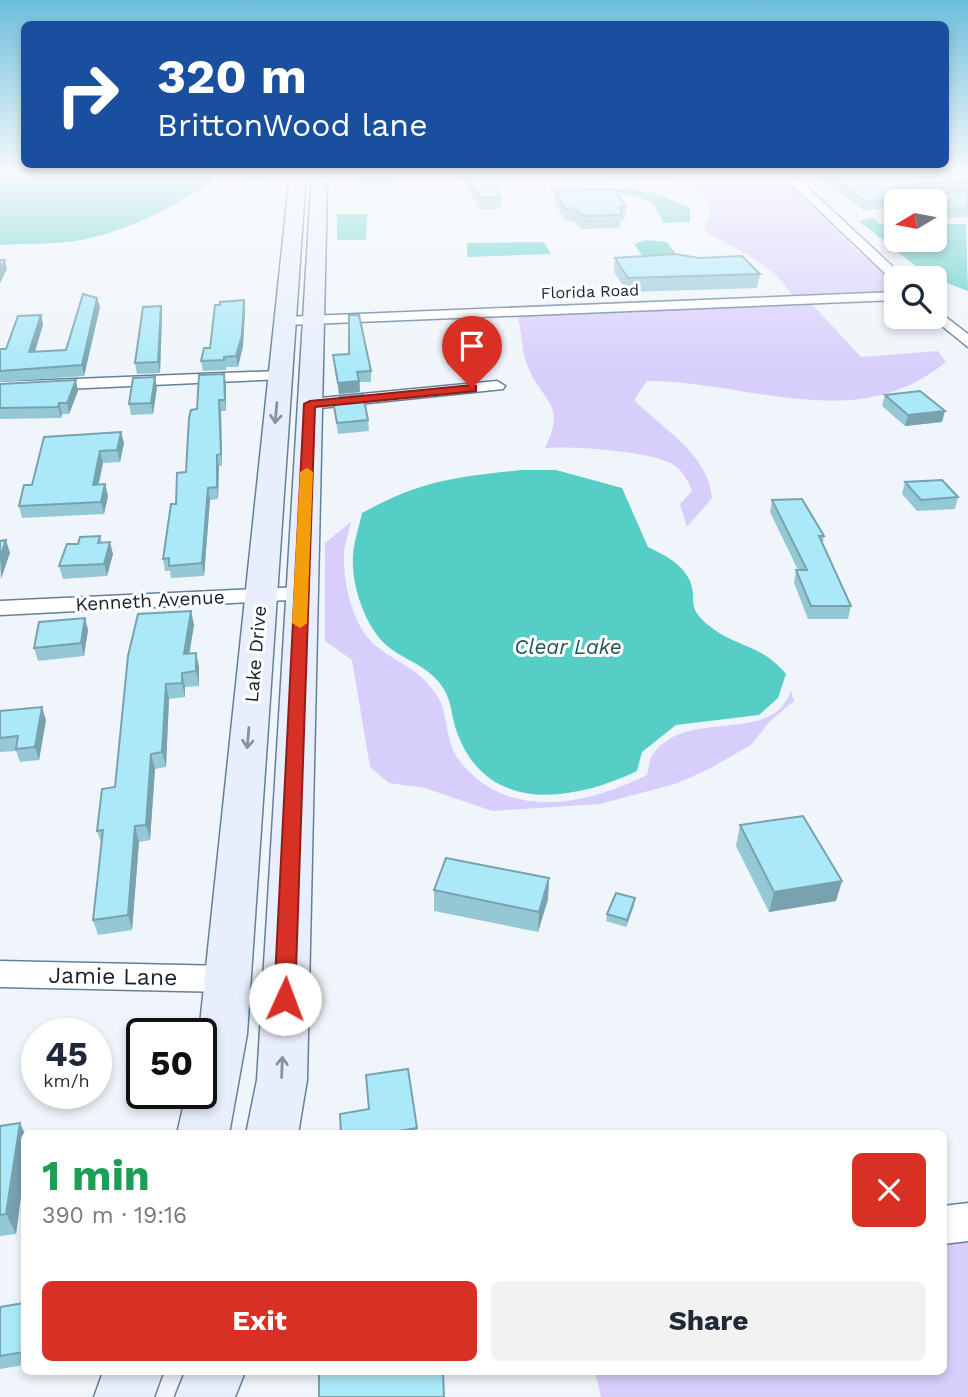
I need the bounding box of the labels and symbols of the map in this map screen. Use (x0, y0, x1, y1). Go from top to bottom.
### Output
north arrow (884, 189, 947, 252)
street label: Florida Road (541, 280, 639, 303)
pin (442, 316, 502, 388)
one-way arrow (269, 402, 282, 424)
street label: Kenneth Avenue (75, 585, 225, 616)
street label: Lake Drive (240, 605, 271, 703)
water label: Clear Lake (514, 634, 622, 659)
one-way arrow (241, 726, 254, 749)
street label: Jamie Lane (48, 962, 178, 991)
position arrow (248, 962, 322, 1036)
speed limit sign: 50 (126, 1018, 217, 1109)
one-way arrow (276, 1055, 289, 1078)

